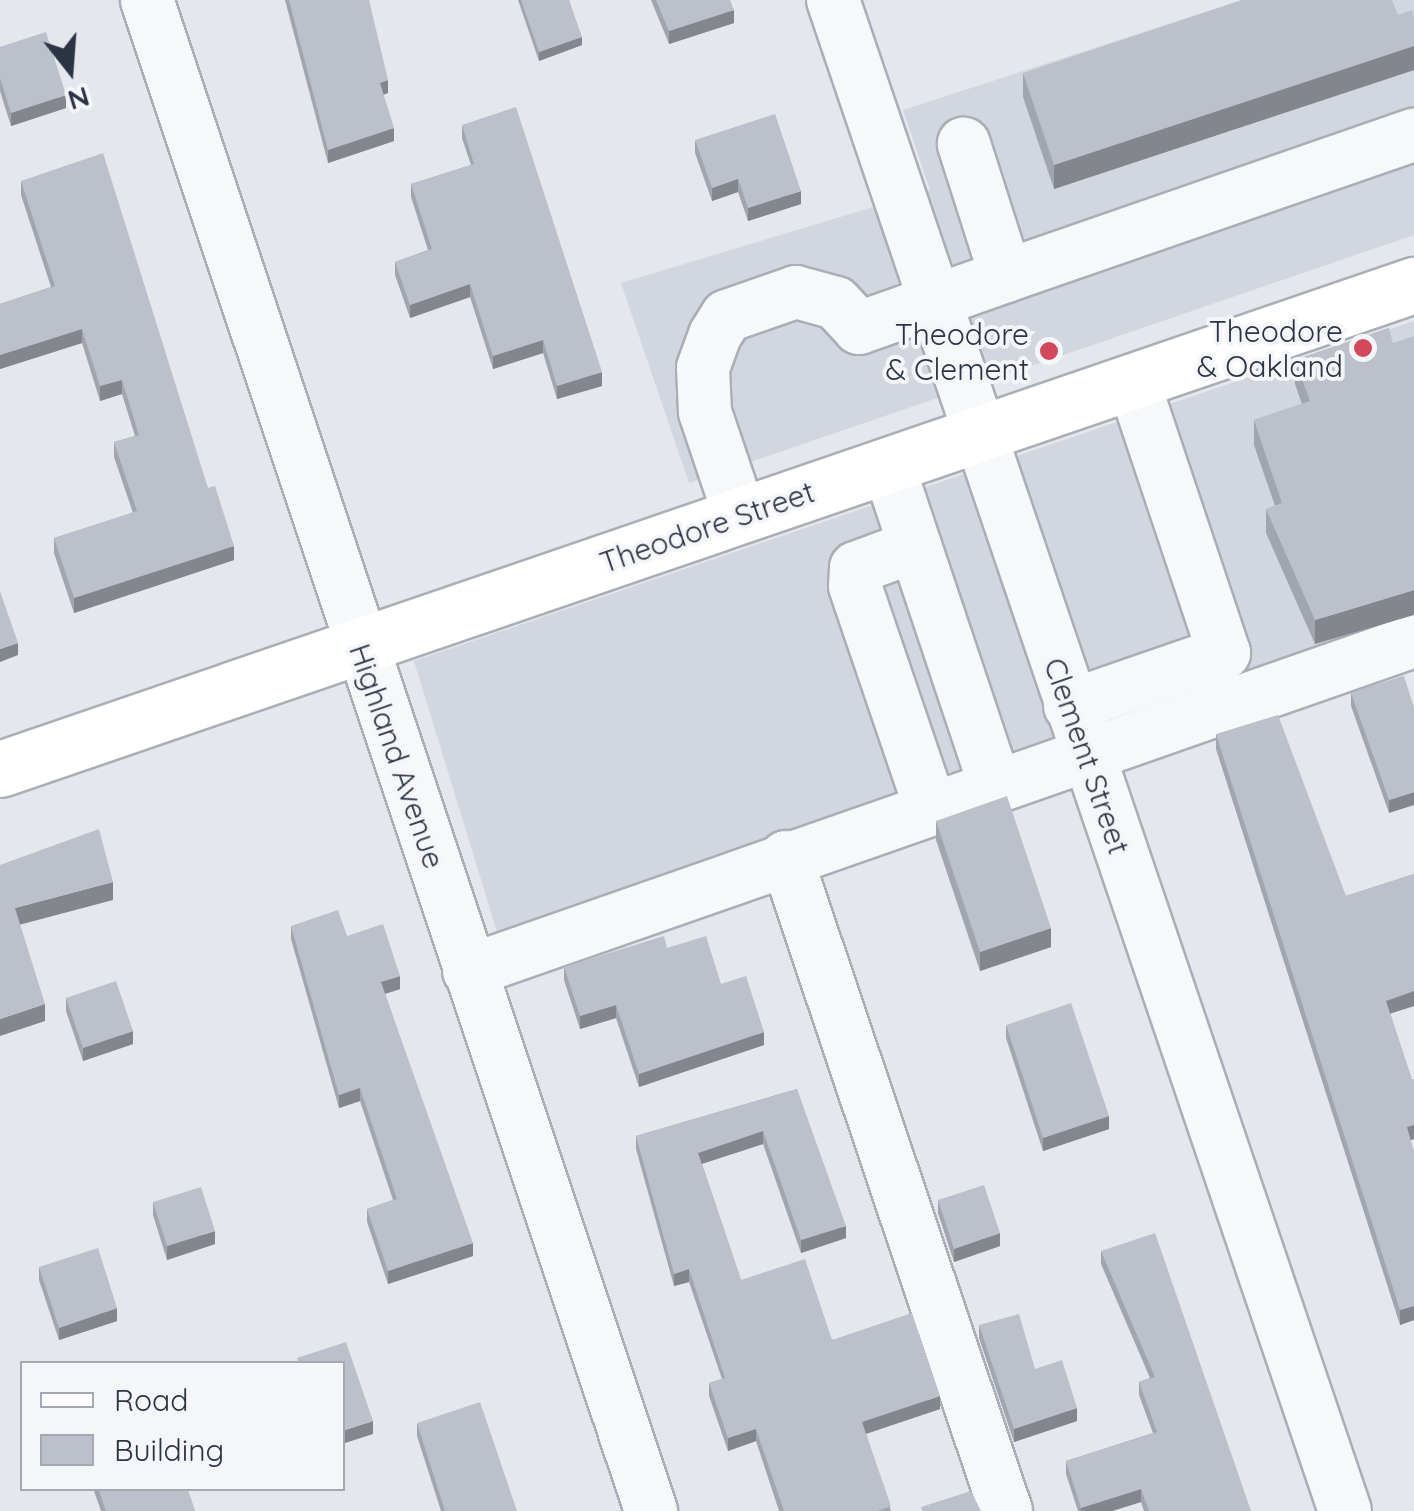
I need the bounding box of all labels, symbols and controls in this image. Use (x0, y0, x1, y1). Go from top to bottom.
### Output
north arrow (20, 20, 120, 120)
text: N (64, 79, 94, 119)
place label: Theodore & Oakland (1197, 313, 1343, 384)
place label: Theodore & Clement (885, 316, 1029, 386)
marker: Theodore & Oakland (1352, 337, 1374, 359)
marker: Theodore & Clement (1038, 340, 1060, 362)
street label: Theodore Street (595, 473, 819, 581)
street label: Highland Avenue (342, 639, 452, 873)
street label: Clement Street (1037, 653, 1137, 859)
legend (20, 1361, 345, 1491)
text: Road (114, 1381, 188, 1419)
text: Building (114, 1431, 224, 1469)

